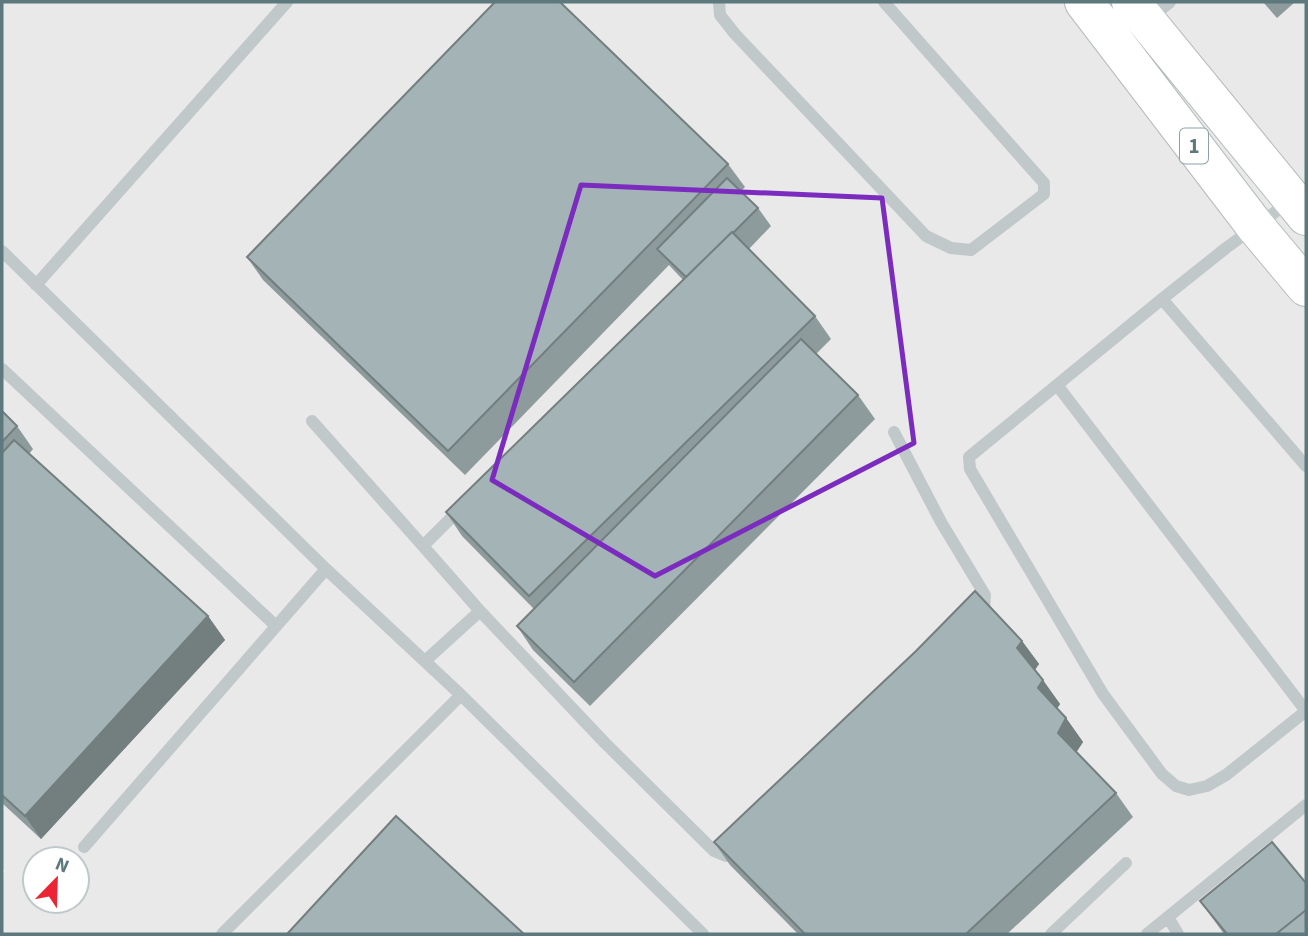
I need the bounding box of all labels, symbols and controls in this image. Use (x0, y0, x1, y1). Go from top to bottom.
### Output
road number: 1 (1180, 128, 1208, 164)
north arrow (21, 845, 91, 915)
text: N (51, 851, 73, 881)

